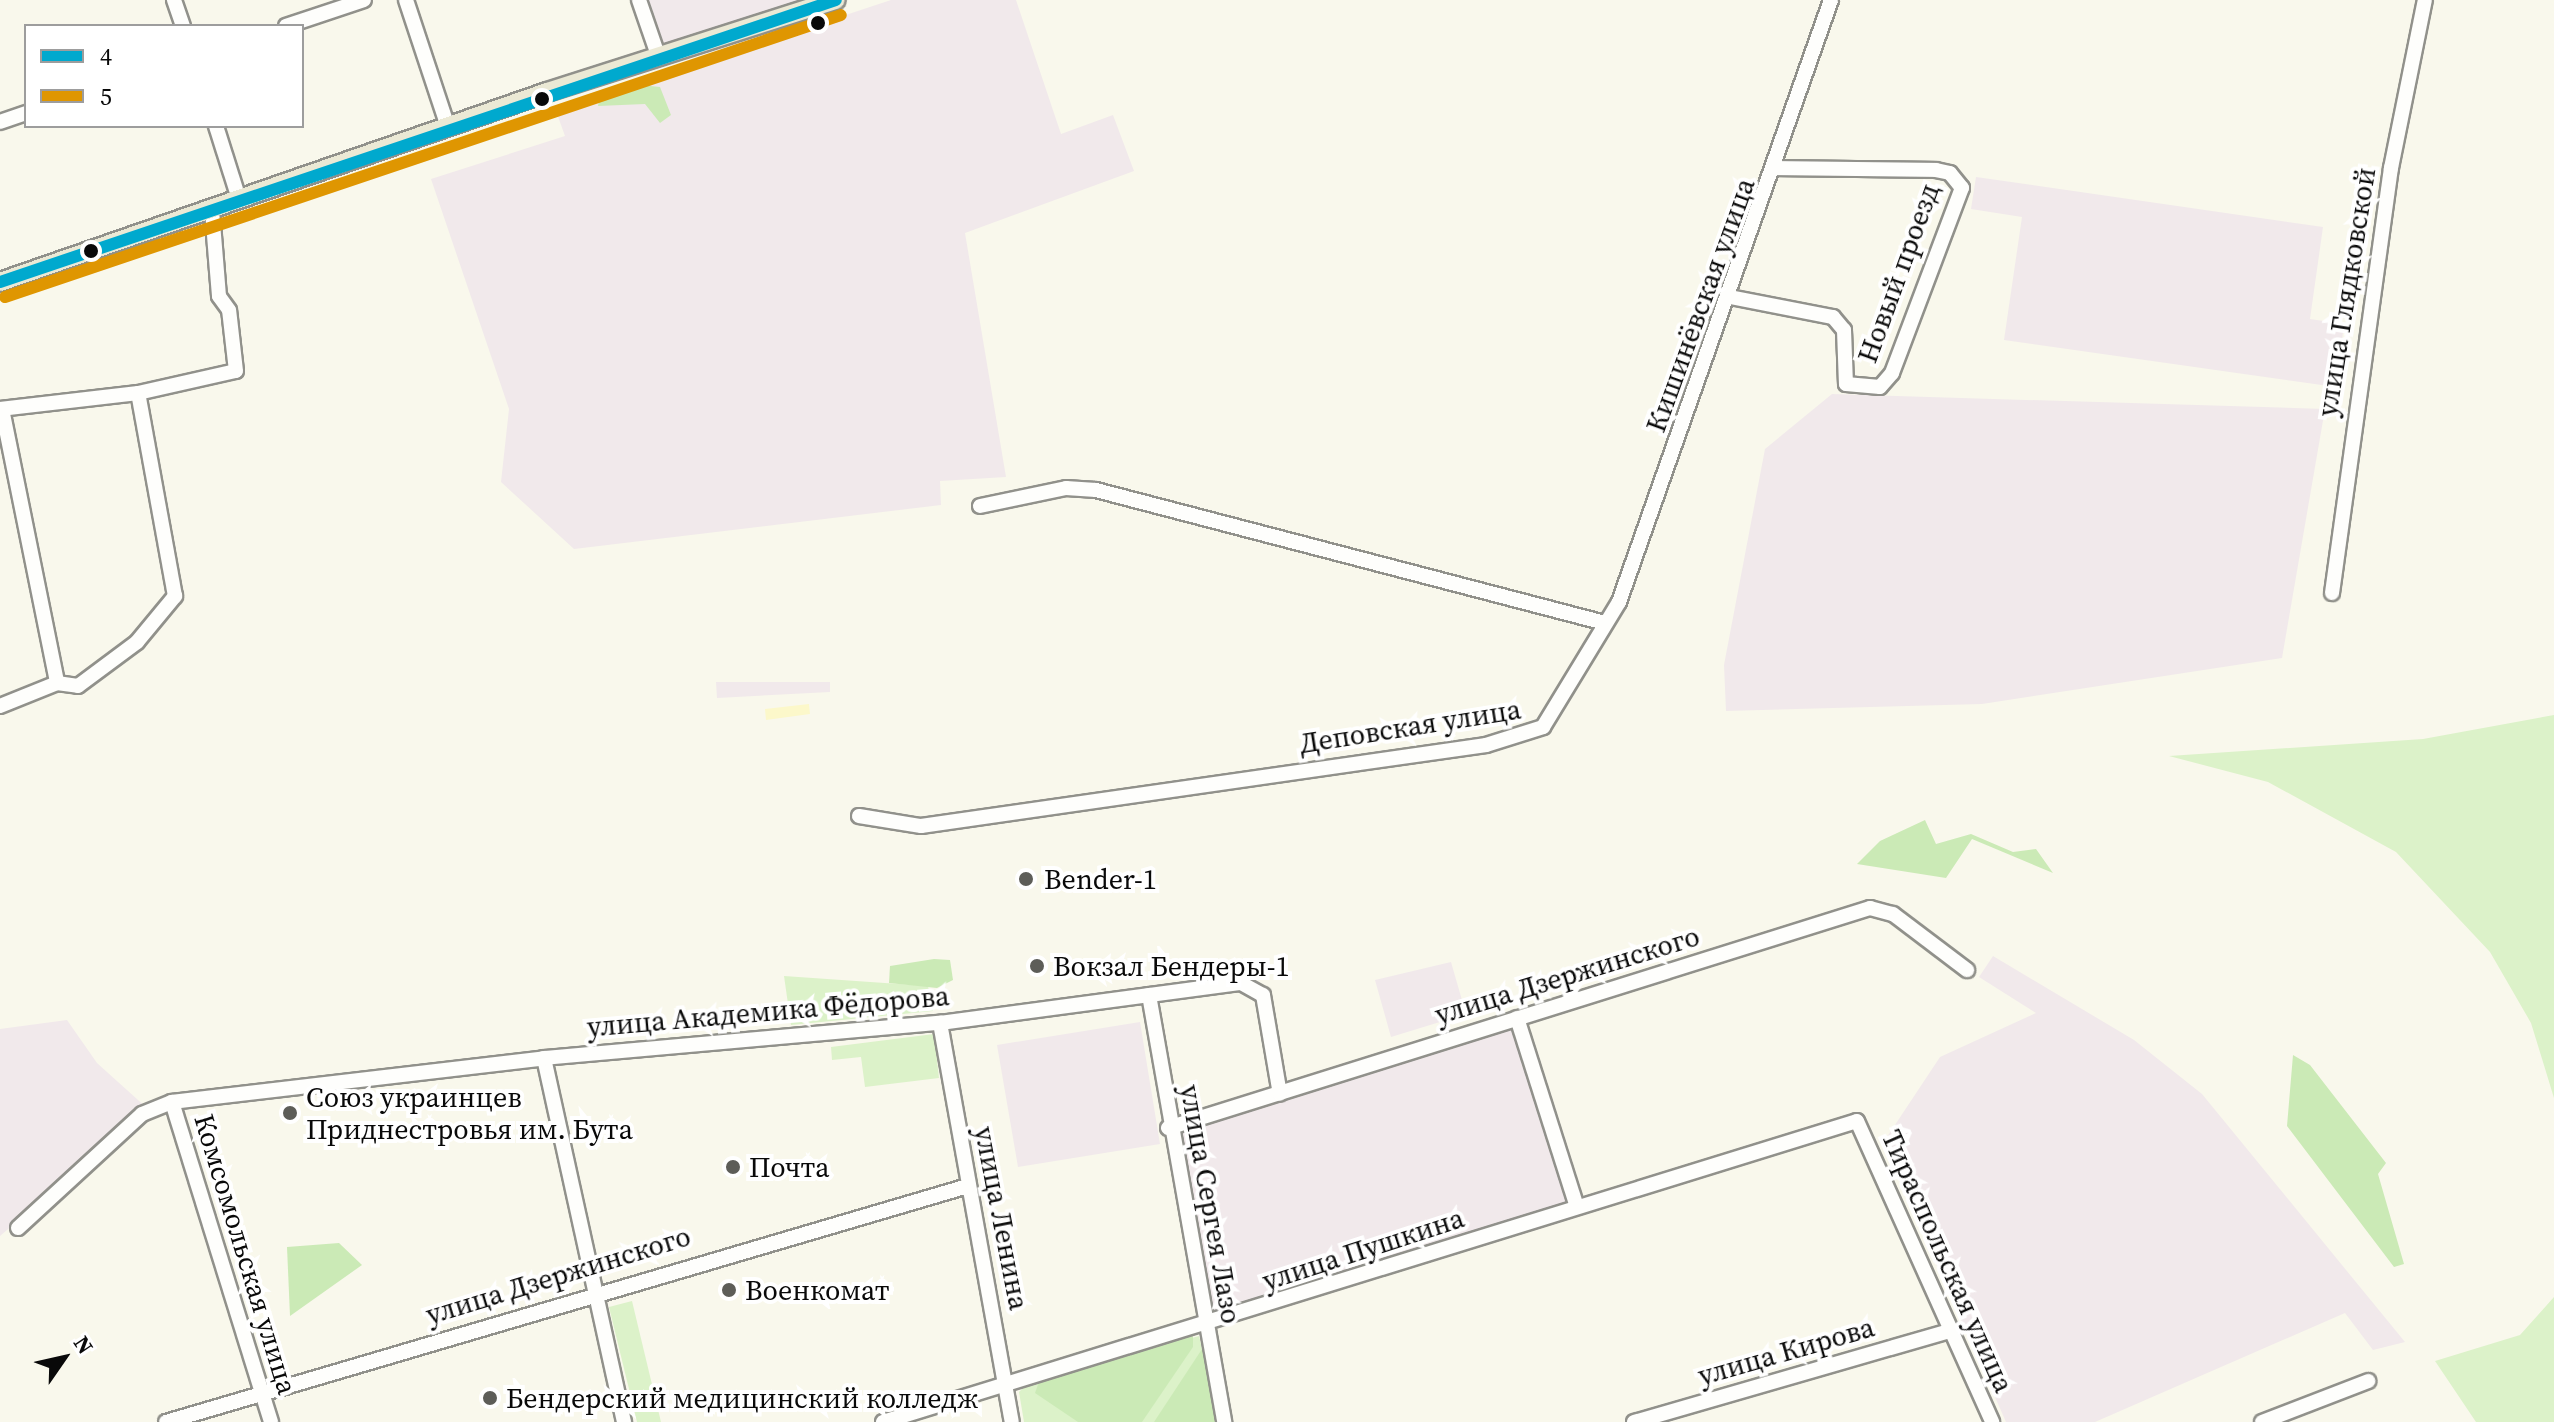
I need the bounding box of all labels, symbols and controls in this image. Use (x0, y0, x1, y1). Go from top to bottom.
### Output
unlabelled marker (810, 15, 826, 31)
legend (24, 24, 304, 128)
text: 4 (100, 40, 112, 73)
text: 5 (100, 80, 112, 113)
unlabelled marker (534, 91, 550, 107)
street label: улица Глядковской (2310, 165, 2382, 419)
street label: Кишинёвская улица (1638, 173, 1762, 437)
street label: Новый проезд (1850, 179, 1946, 367)
unlabelled marker (83, 243, 99, 259)
street label: Деповская улица (1297, 692, 1523, 760)
place label: Bender-1 (1044, 862, 1157, 896)
marker: Bender-1 (1015, 868, 1037, 890)
street label: улица Дзержинского (1431, 919, 1703, 1031)
place label: Вокзал Бендеры-1 (1053, 949, 1289, 983)
marker: Вокзал Бендеры-1 (1028, 957, 1046, 975)
street label: улица Академика Фёдорова (586, 978, 950, 1044)
place label: Союз украинцев Приднестровья им. Бута (306, 1080, 633, 1146)
street label: улица Сергея Лазо (1173, 1082, 1249, 1326)
marker: Союз украинцев Приднестровья им. Бута (281, 1104, 299, 1122)
street label: Комсомольская улица (187, 1110, 305, 1398)
street label: улица Ленина (968, 1123, 1036, 1313)
street label: Тираспольская улица (1875, 1125, 2021, 1397)
place label: Почта (749, 1150, 829, 1184)
marker: Почта (724, 1158, 742, 1176)
street label: улица Пушкина (1258, 1201, 1468, 1297)
street label: улица Дзержинского (422, 1219, 694, 1331)
place label: Военкомат (745, 1273, 890, 1307)
marker: Военкомат (720, 1281, 738, 1299)
street label: улица Кирова (1694, 1310, 1878, 1392)
north arrow (24, 1318, 104, 1398)
text: N (67, 1330, 101, 1360)
place label: Бендерский медицинский колледж (506, 1381, 978, 1415)
marker: Бендерский медицинский колледж (481, 1389, 499, 1407)

